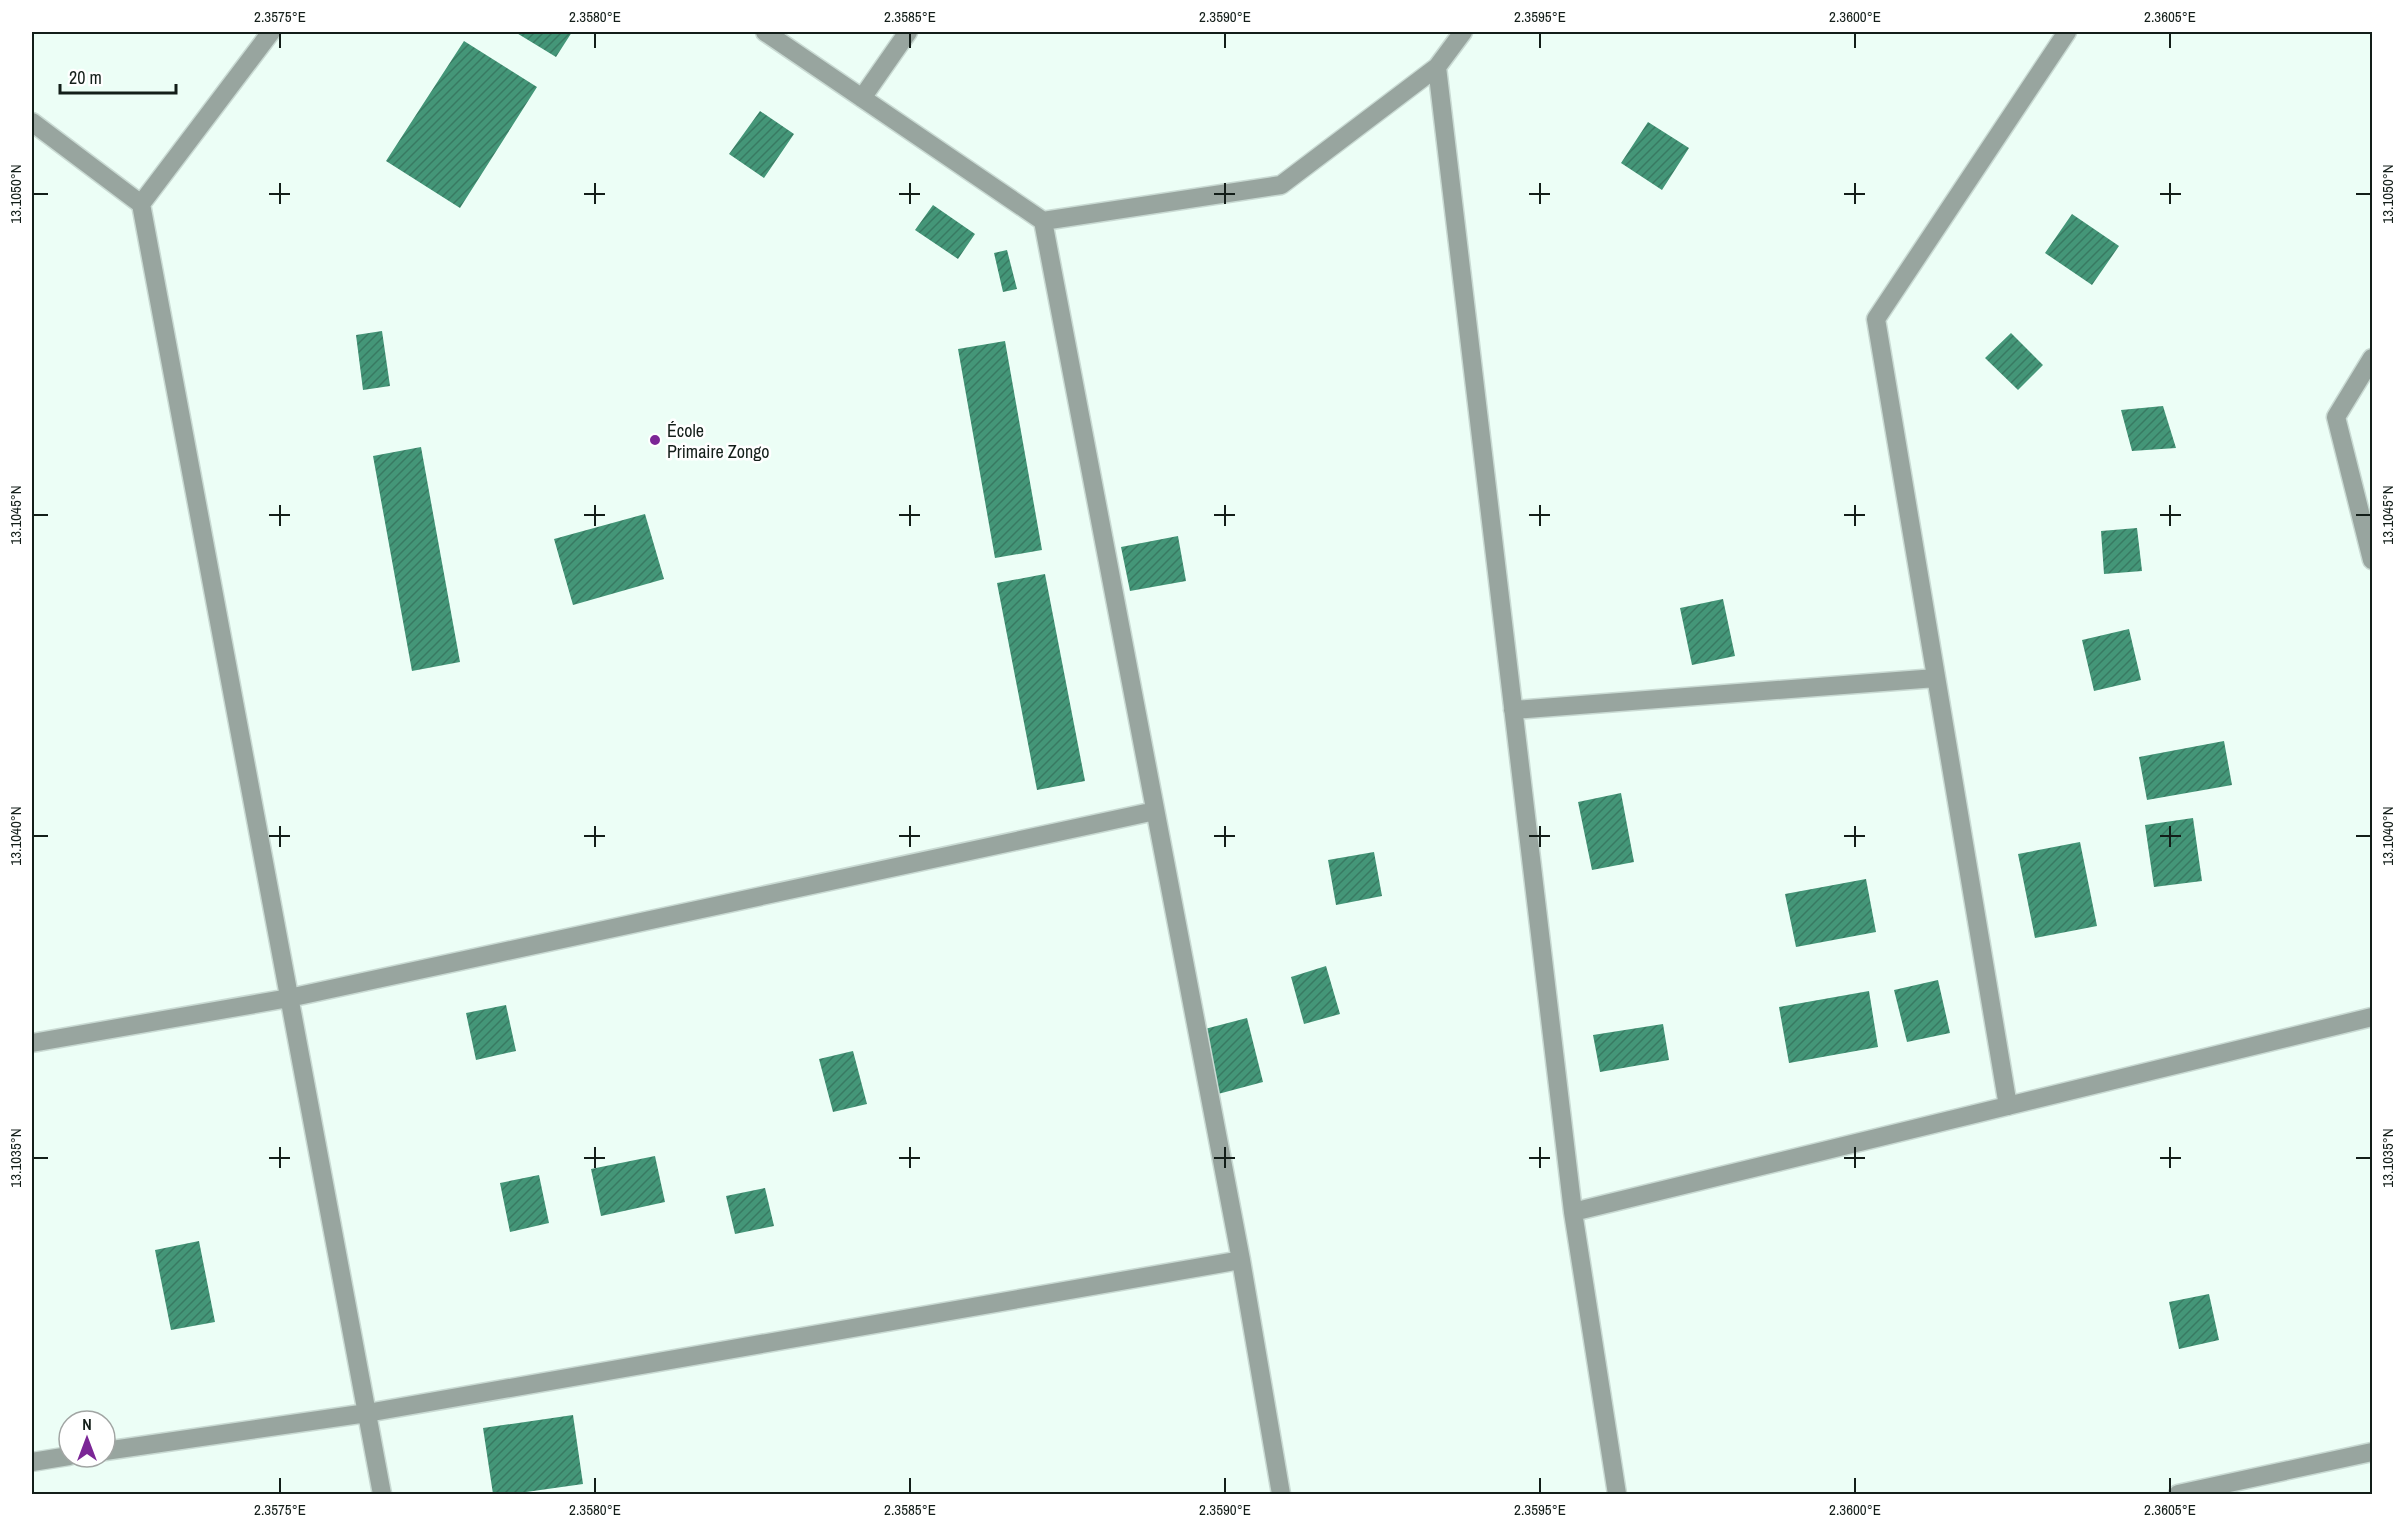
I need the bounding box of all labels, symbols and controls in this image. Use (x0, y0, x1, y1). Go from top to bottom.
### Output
text: 2.3575°E (254, 6, 306, 27)
text: 2.3580°E (569, 6, 621, 27)
text: 2.3585°E (884, 6, 936, 27)
text: 2.3590°E (1199, 6, 1251, 27)
text: 2.3595°E (1514, 6, 1566, 27)
text: 2.3600°E (1829, 6, 1881, 27)
text: 2.3605°E (2144, 6, 2196, 27)
scale bar (60, 57, 176, 95)
text: 20 m (69, 65, 102, 90)
text: 13.1050°N (5, 164, 26, 224)
text: 13.1050°N (2377, 164, 2398, 224)
place label: École Primaire Zongo (667, 418, 770, 464)
marker: École Primaire Zongo (648, 433, 662, 447)
text: 13.1045°N (5, 485, 26, 545)
text: 13.1045°N (2377, 485, 2398, 545)
text: 13.1040°N (5, 806, 26, 866)
text: 13.1040°N (2377, 806, 2398, 866)
text: 13.1035°N (5, 1128, 26, 1188)
text: 13.1035°N (2377, 1128, 2398, 1188)
north arrow (57, 1409, 117, 1469)
text: N (82, 1413, 92, 1435)
text: 2.3575°E (254, 1499, 306, 1520)
text: 2.3580°E (569, 1499, 621, 1520)
text: 2.3585°E (884, 1499, 936, 1520)
text: 2.3590°E (1199, 1499, 1251, 1520)
text: 2.3595°E (1514, 1499, 1566, 1520)
text: 2.3600°E (1829, 1499, 1881, 1520)
text: 2.3605°E (2144, 1499, 2196, 1520)

